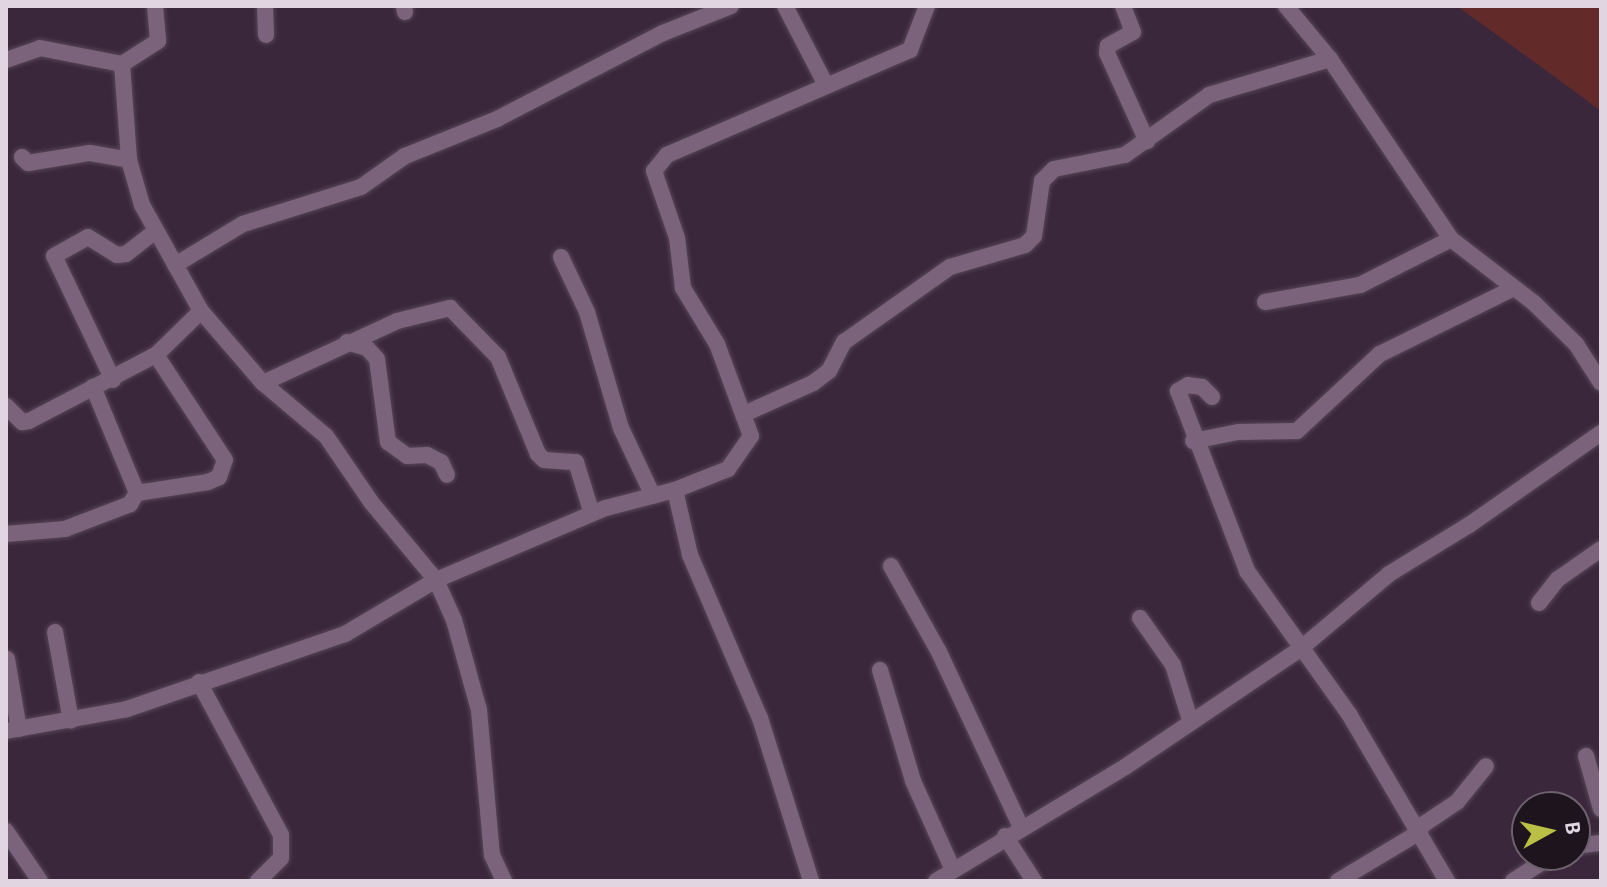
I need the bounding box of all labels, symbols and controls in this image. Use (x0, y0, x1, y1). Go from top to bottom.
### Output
north arrow (1511, 791, 1591, 871)
text: B (1561, 820, 1585, 836)

